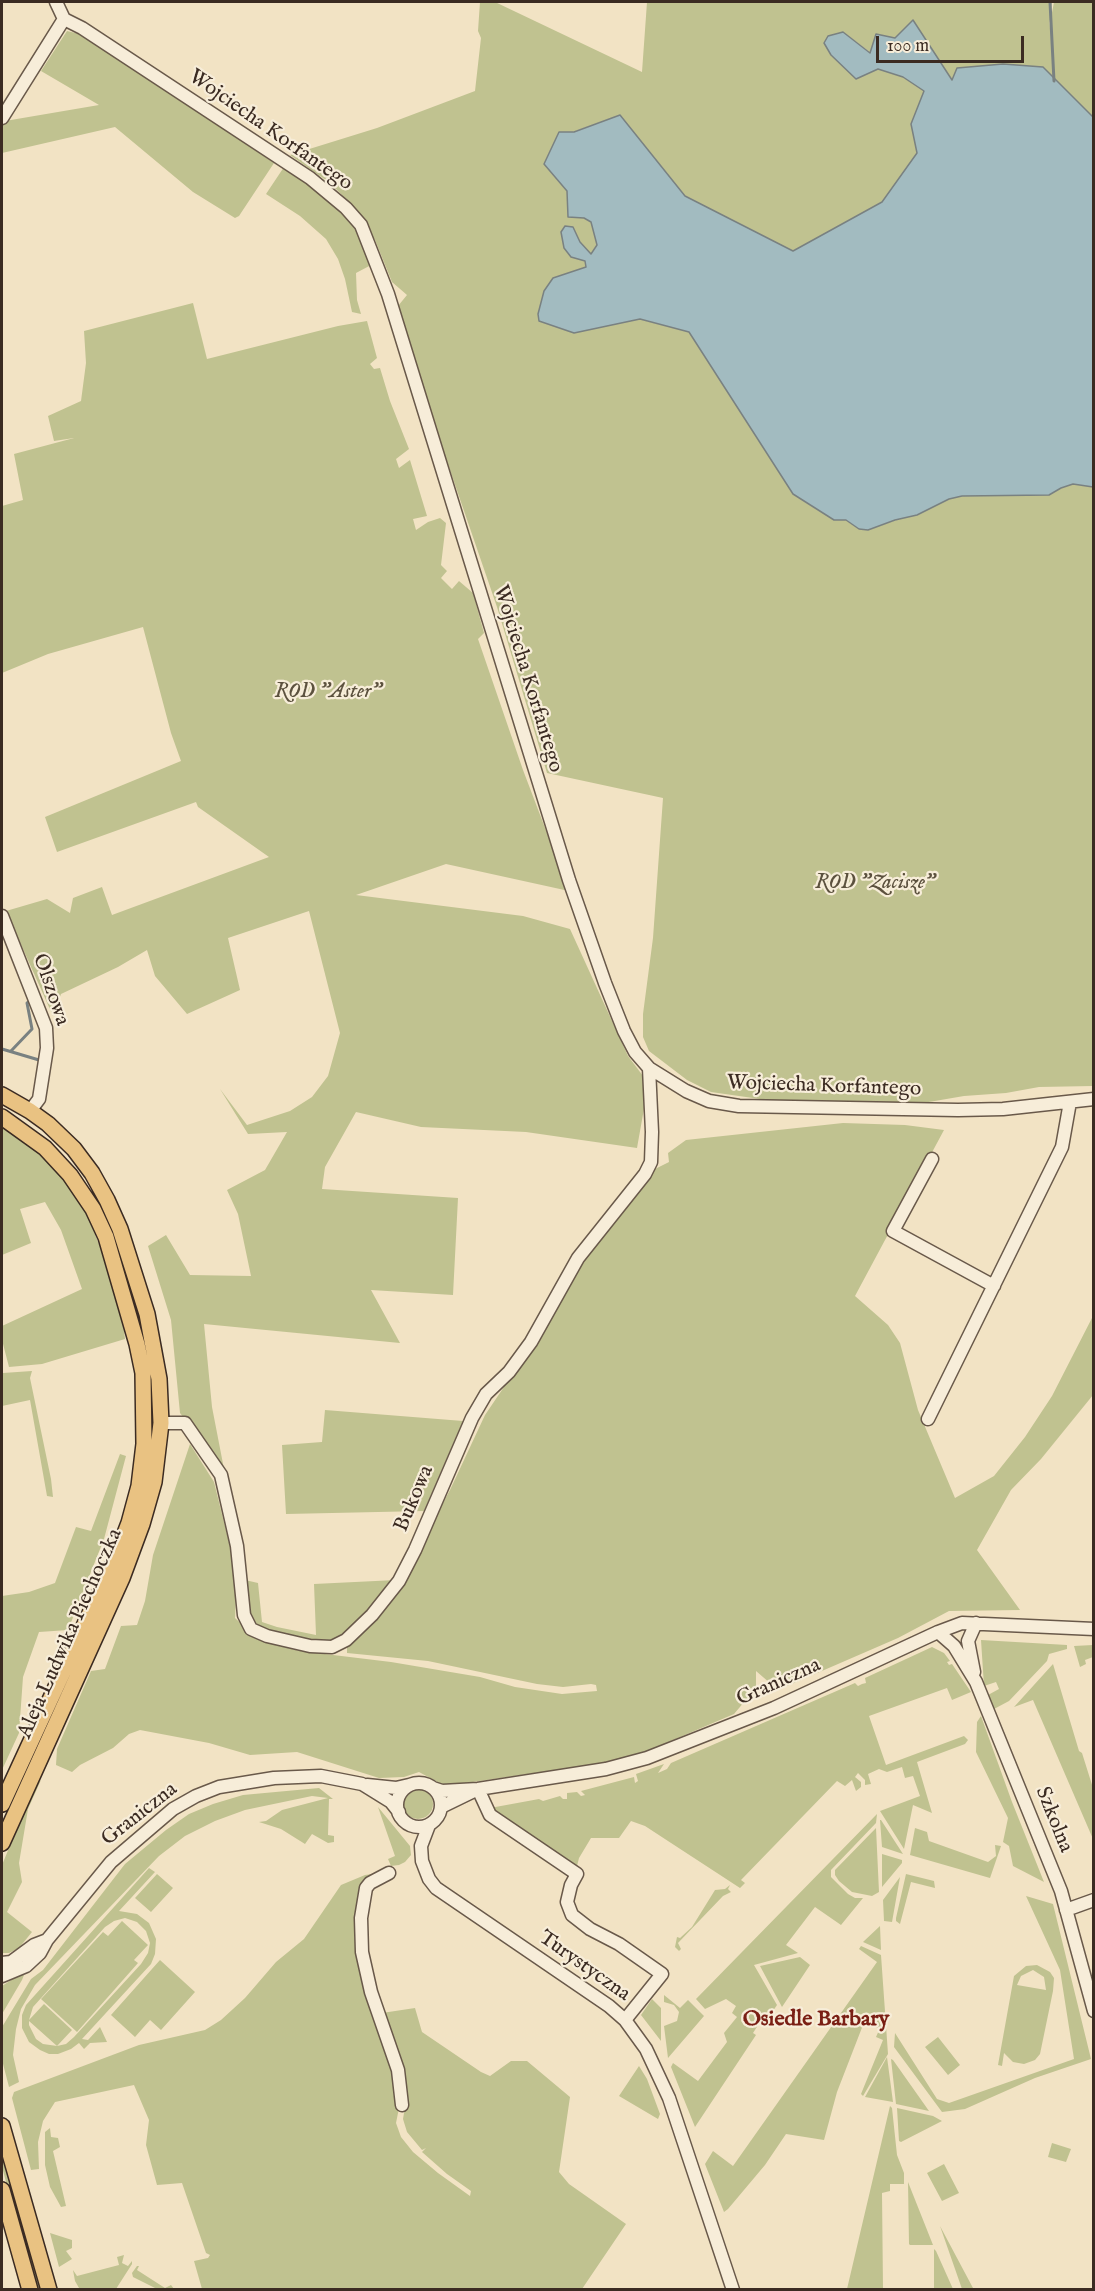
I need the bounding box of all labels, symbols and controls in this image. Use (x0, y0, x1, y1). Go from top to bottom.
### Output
scale bar (879, 24, 1028, 62)
text: 100 m (887, 35, 929, 58)
street label: Wojciecha Korfantego (183, 65, 357, 197)
street label: Wojciecha Korfantego (487, 582, 567, 776)
park label: ROD "Aster" (274, 680, 382, 706)
park label: ROD "Zacisze" (815, 871, 935, 897)
street label: Olszowa (26, 951, 74, 1029)
street label: Wojciecha Korfantego (726, 1071, 922, 1103)
street label: Bukowa (390, 1462, 440, 1536)
street label: Aleja Ludwika Piechoczka (13, 1525, 129, 1743)
street label: Graniczna (733, 1653, 825, 1713)
street label: Graniczna (97, 1778, 183, 1852)
street label: Szkolna (1028, 1783, 1078, 1857)
street label: Turystyczna (533, 1926, 635, 2008)
district label: Osiedle Barbary (743, 2007, 889, 2033)

